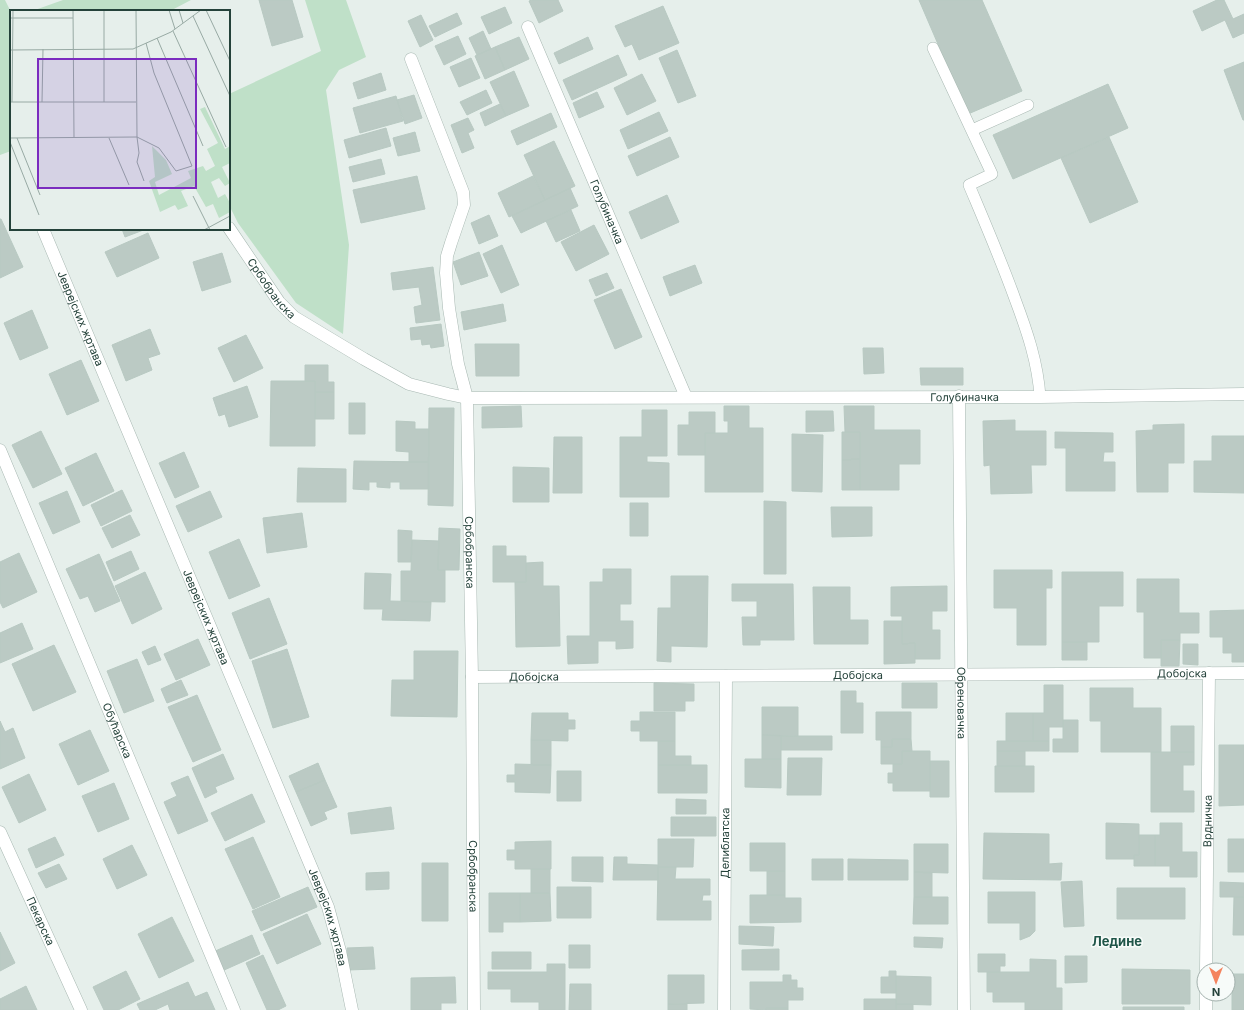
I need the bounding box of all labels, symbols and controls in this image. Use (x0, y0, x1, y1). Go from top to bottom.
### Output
inset map (10, 10, 230, 230)
street label: Голубиначка (587, 177, 627, 246)
street label: Србобранска (244, 255, 299, 322)
street label: Јеврејских жртава (54, 269, 107, 368)
street label: Голубиначка (930, 390, 999, 404)
street label: Србобранска (462, 516, 477, 589)
street label: Јеврејских жртава (180, 567, 232, 667)
street label: Добојска (1157, 666, 1207, 680)
street label: Обреновачка (954, 667, 969, 739)
street label: Добојска (833, 668, 883, 682)
street label: Добојска (509, 670, 559, 684)
street label: Обућарска (99, 701, 135, 760)
street label: Врдничка (1200, 795, 1215, 847)
street label: Делиблатска (718, 808, 732, 878)
street label: Србобранска (466, 840, 480, 913)
street label: Јеврејских жртава (305, 866, 350, 967)
street label: Пекарска (23, 895, 58, 948)
district label: Ледине (1092, 933, 1142, 949)
north arrow (1196, 962, 1236, 1002)
text: N (1212, 985, 1220, 999)

